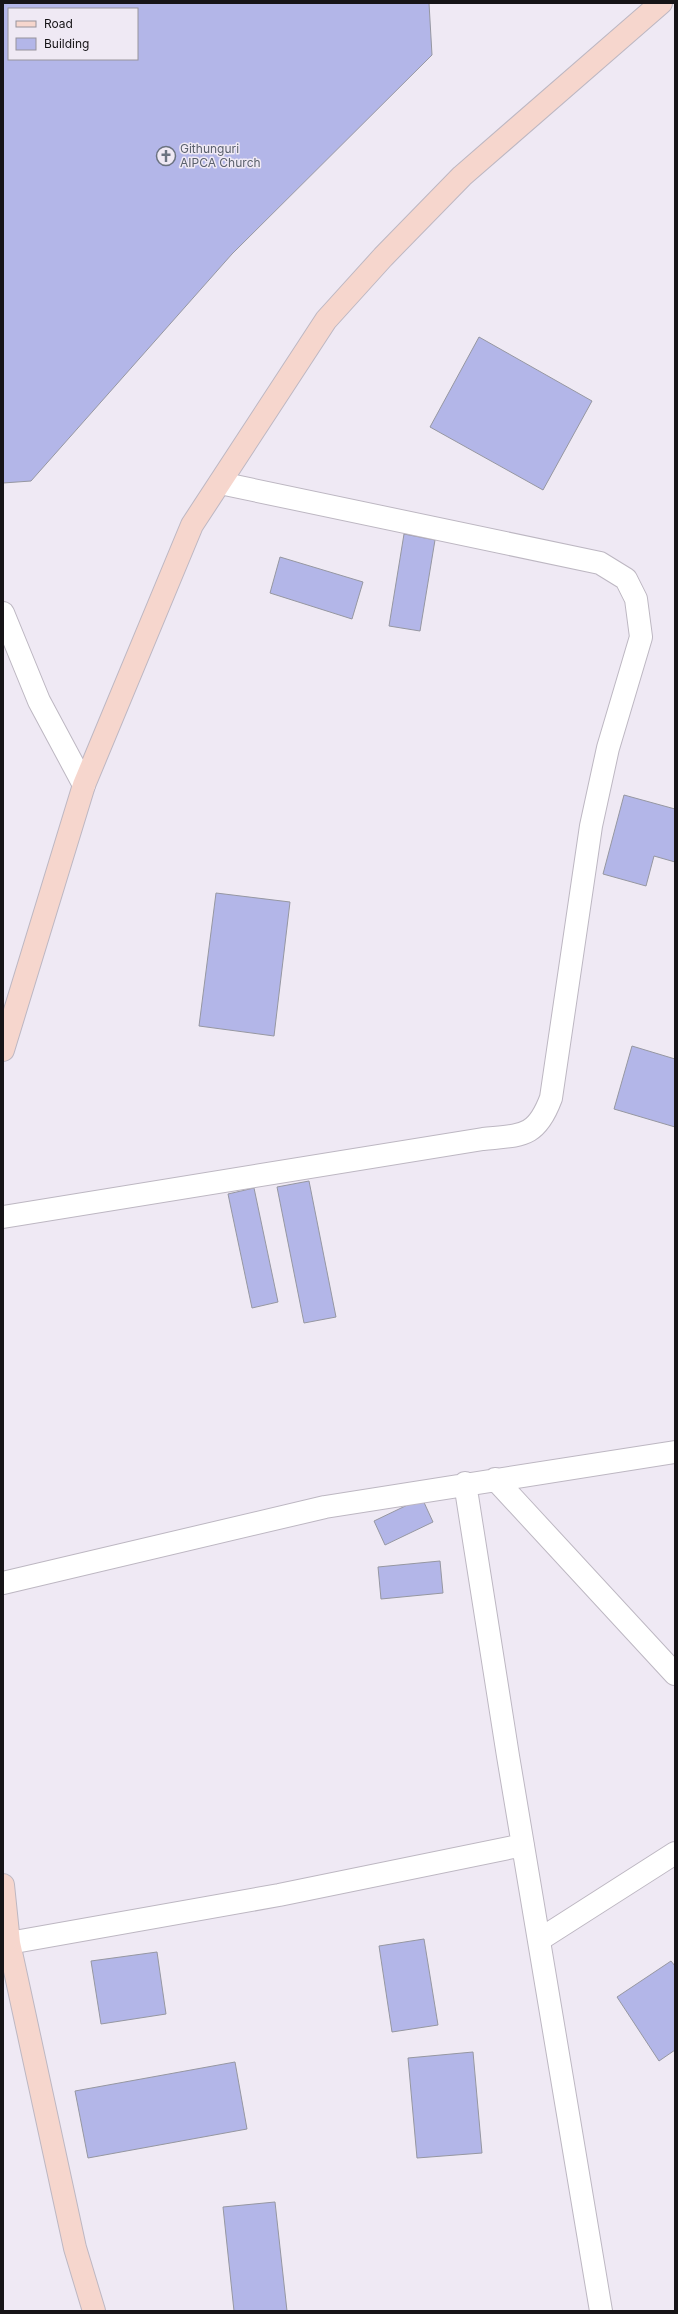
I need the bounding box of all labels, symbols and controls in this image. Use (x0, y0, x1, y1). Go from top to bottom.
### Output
legend (8, 8, 138, 60)
text: Road (44, 16, 73, 31)
text: Building (44, 36, 89, 51)
place label: Githunguri AIPCA Church (180, 141, 261, 170)
church icon: Githunguri AIPCA Church (155, 145, 177, 167)

